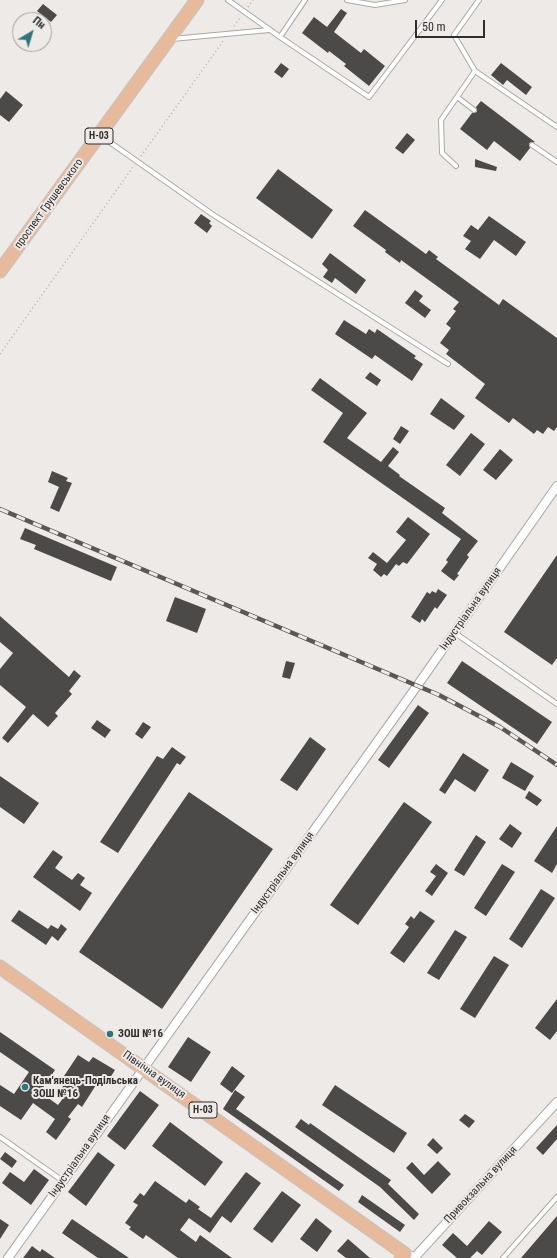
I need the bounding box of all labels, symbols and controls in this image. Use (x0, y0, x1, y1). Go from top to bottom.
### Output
north arrow (12, 12, 52, 52)
scale bar (417, 12, 487, 38)
text: Пн (30, 14, 48, 32)
text: 50 m (422, 20, 446, 34)
road number: Н-03 (85, 128, 113, 144)
street label: проспект Грушевського (12, 156, 86, 252)
street label: Індустріальна вулиця (437, 565, 505, 653)
street label: Індустріальна вулиця (249, 829, 317, 917)
place label: ЗОШ №16 (118, 1027, 163, 1041)
marker: ЗОШ №16 (105, 1029, 115, 1039)
street label: Північна вулиця (120, 1048, 188, 1102)
place label: Кам'янець-Подільська ЗОШ №16 (33, 1074, 138, 1100)
marker: Кам'янець-Подільська ЗОШ №16 (20, 1082, 30, 1092)
road number: Н-03 (189, 1102, 217, 1118)
street label: Індустріальна вулиця (46, 1112, 114, 1200)
street label: Привокзальна вулиця (442, 1144, 520, 1226)

